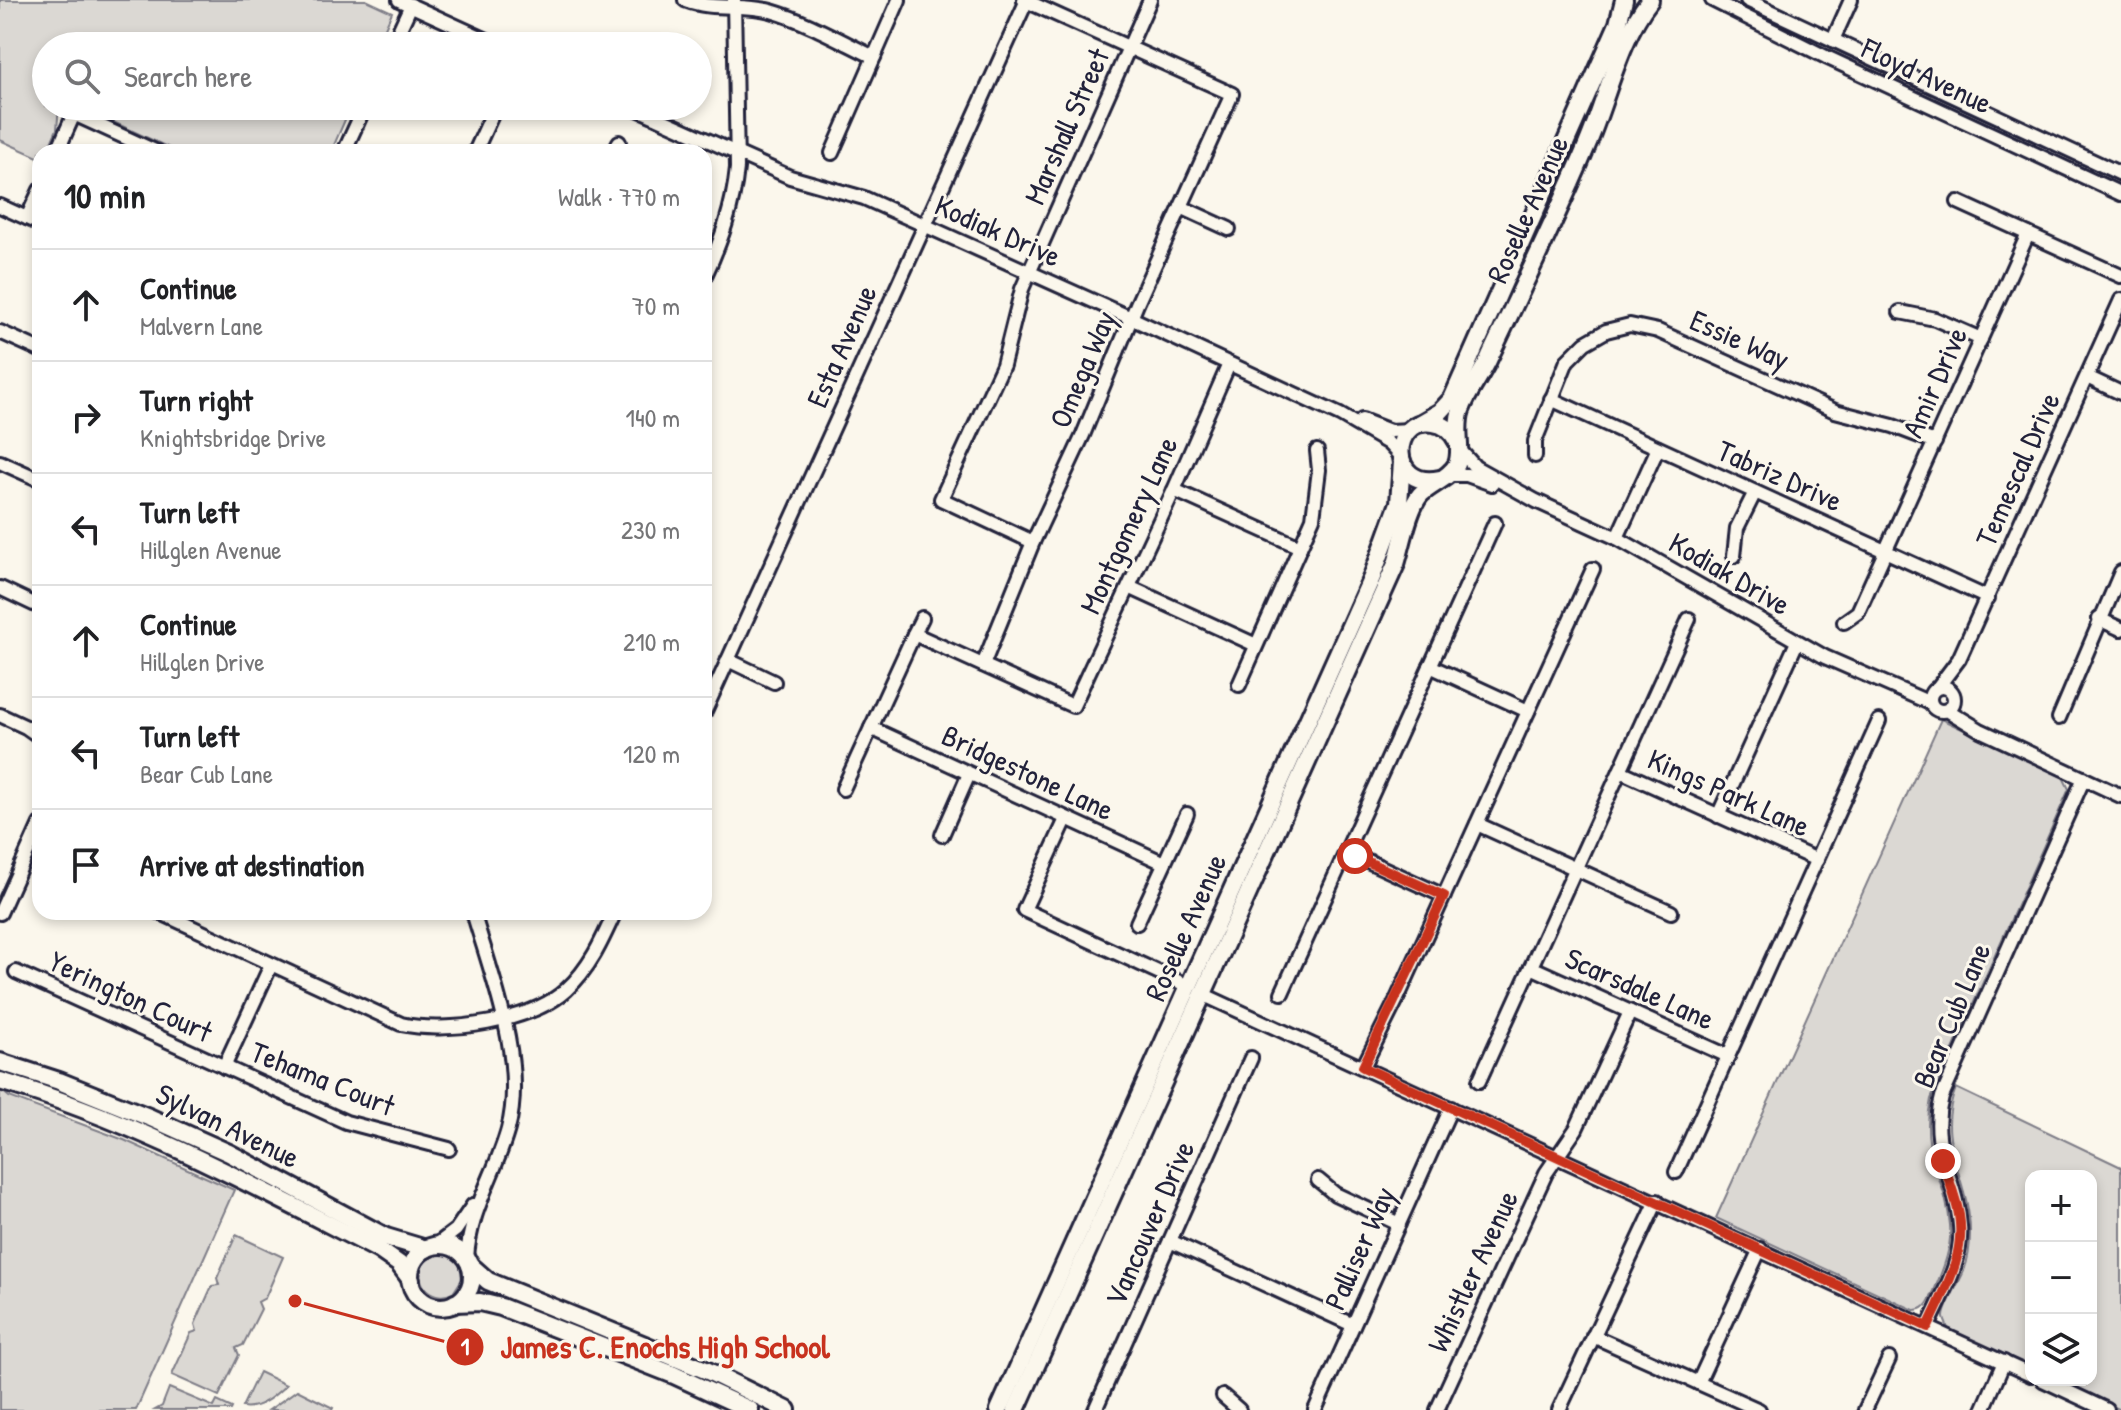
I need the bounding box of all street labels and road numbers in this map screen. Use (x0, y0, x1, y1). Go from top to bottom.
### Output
street label: Floyd Avenue (1855, 27, 1998, 122)
street label: Marshall Street (1014, 41, 1118, 210)
street label: Roselle Avenue (1477, 129, 1577, 289)
street label: Kodiak Drive (929, 185, 1067, 275)
street label: Esta Avenue (796, 278, 886, 413)
street label: Essie Way (1684, 299, 1796, 379)
street label: Omega Way (1039, 304, 1125, 434)
street label: Amir Drive (1892, 321, 1976, 443)
street label: Temescal Drive (1965, 386, 2069, 552)
street label: Montgomery Lane (1069, 430, 1187, 620)
street label: Tabriz Drive (1711, 430, 1849, 520)
street label: Kodiak Drive (1662, 522, 1798, 624)
street label: Bridgestone Lane (936, 715, 1120, 829)
street label: Kings Park Lane (1642, 738, 1816, 846)
street label: Roselle Avenue (1135, 847, 1235, 1007)
street label: Bear Cub Lane (1903, 936, 1999, 1093)
street label: Scarsdale Lane (1559, 937, 1721, 1039)
street label: Yerington Court (43, 941, 220, 1052)
street label: Tehama Court (245, 1031, 401, 1125)
street label: Sylvan Avenue (150, 1073, 306, 1177)
street label: Vancouver Drive (1095, 1134, 1203, 1312)
street label: Palliser Way (1314, 1180, 1404, 1316)
street label: Whistler Avenue (1417, 1184, 1527, 1358)

